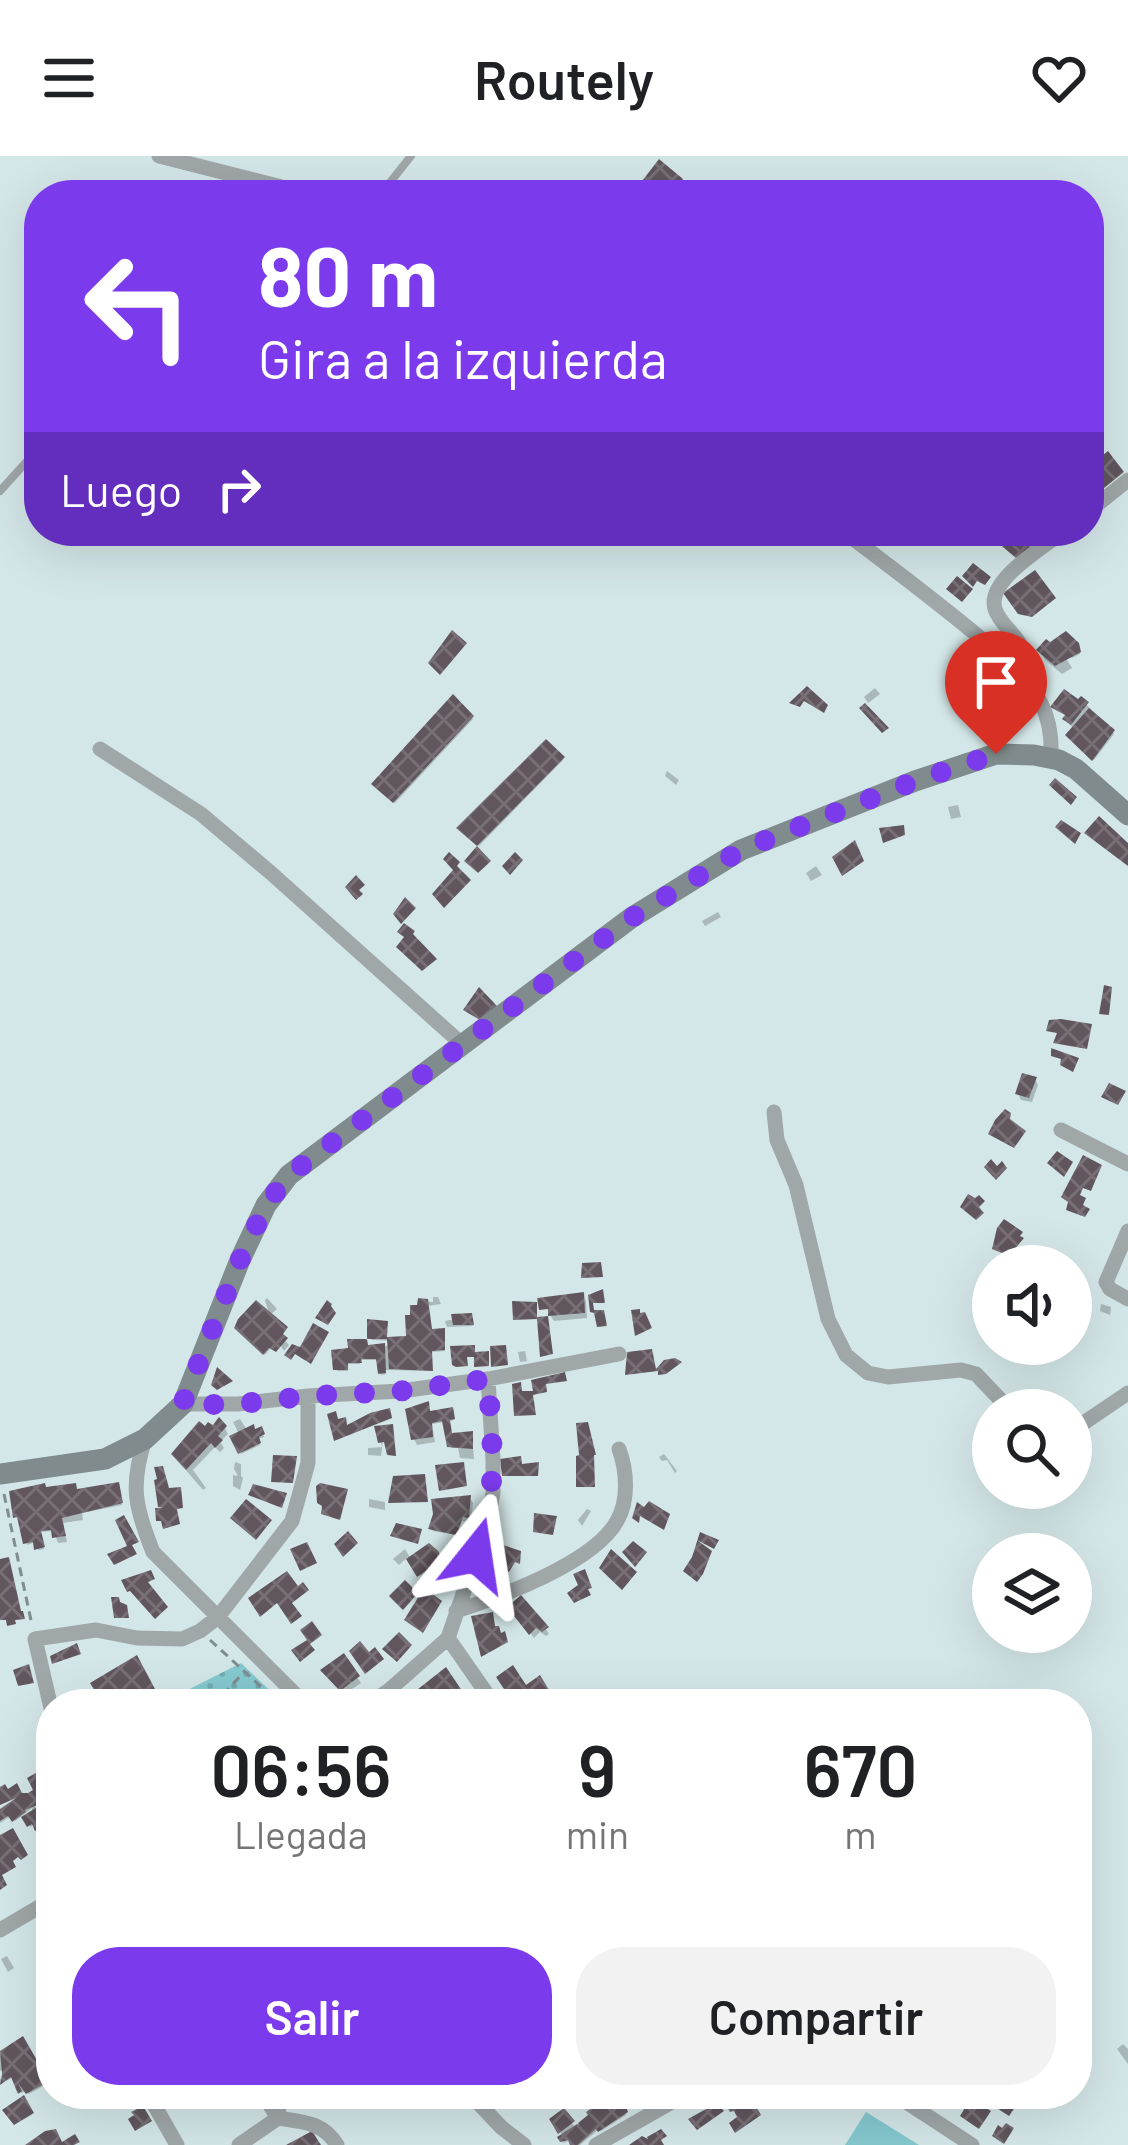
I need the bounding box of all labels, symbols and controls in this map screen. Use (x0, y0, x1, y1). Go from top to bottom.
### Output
icon: menu (36, 45, 102, 111)
icon: heart (1026, 45, 1092, 111)
text: Routely (474, 46, 654, 111)
text: 80 m (258, 223, 438, 324)
icon: left (60, 228, 216, 384)
text: Gira a la izquierda (258, 325, 668, 390)
icon: right (206, 456, 272, 522)
text: Luego (60, 462, 182, 516)
pin (945, 631, 1047, 754)
icon: arrive (963, 649, 1029, 715)
map controls (972, 1245, 1092, 1653)
button: sound (972, 1245, 1092, 1365)
button: search (972, 1389, 1092, 1509)
position arrow (413, 1492, 539, 1618)
button: layers (972, 1533, 1092, 1653)
text: 06:56 (210, 1725, 391, 1811)
text: 9 (578, 1725, 616, 1811)
text: 670 (803, 1725, 918, 1811)
text: Llegada (234, 1810, 368, 1857)
text: min (566, 1810, 629, 1857)
text: m (844, 1810, 877, 1857)
button: Salir (72, 1947, 552, 2085)
button: Compartir (576, 1947, 1056, 2085)

